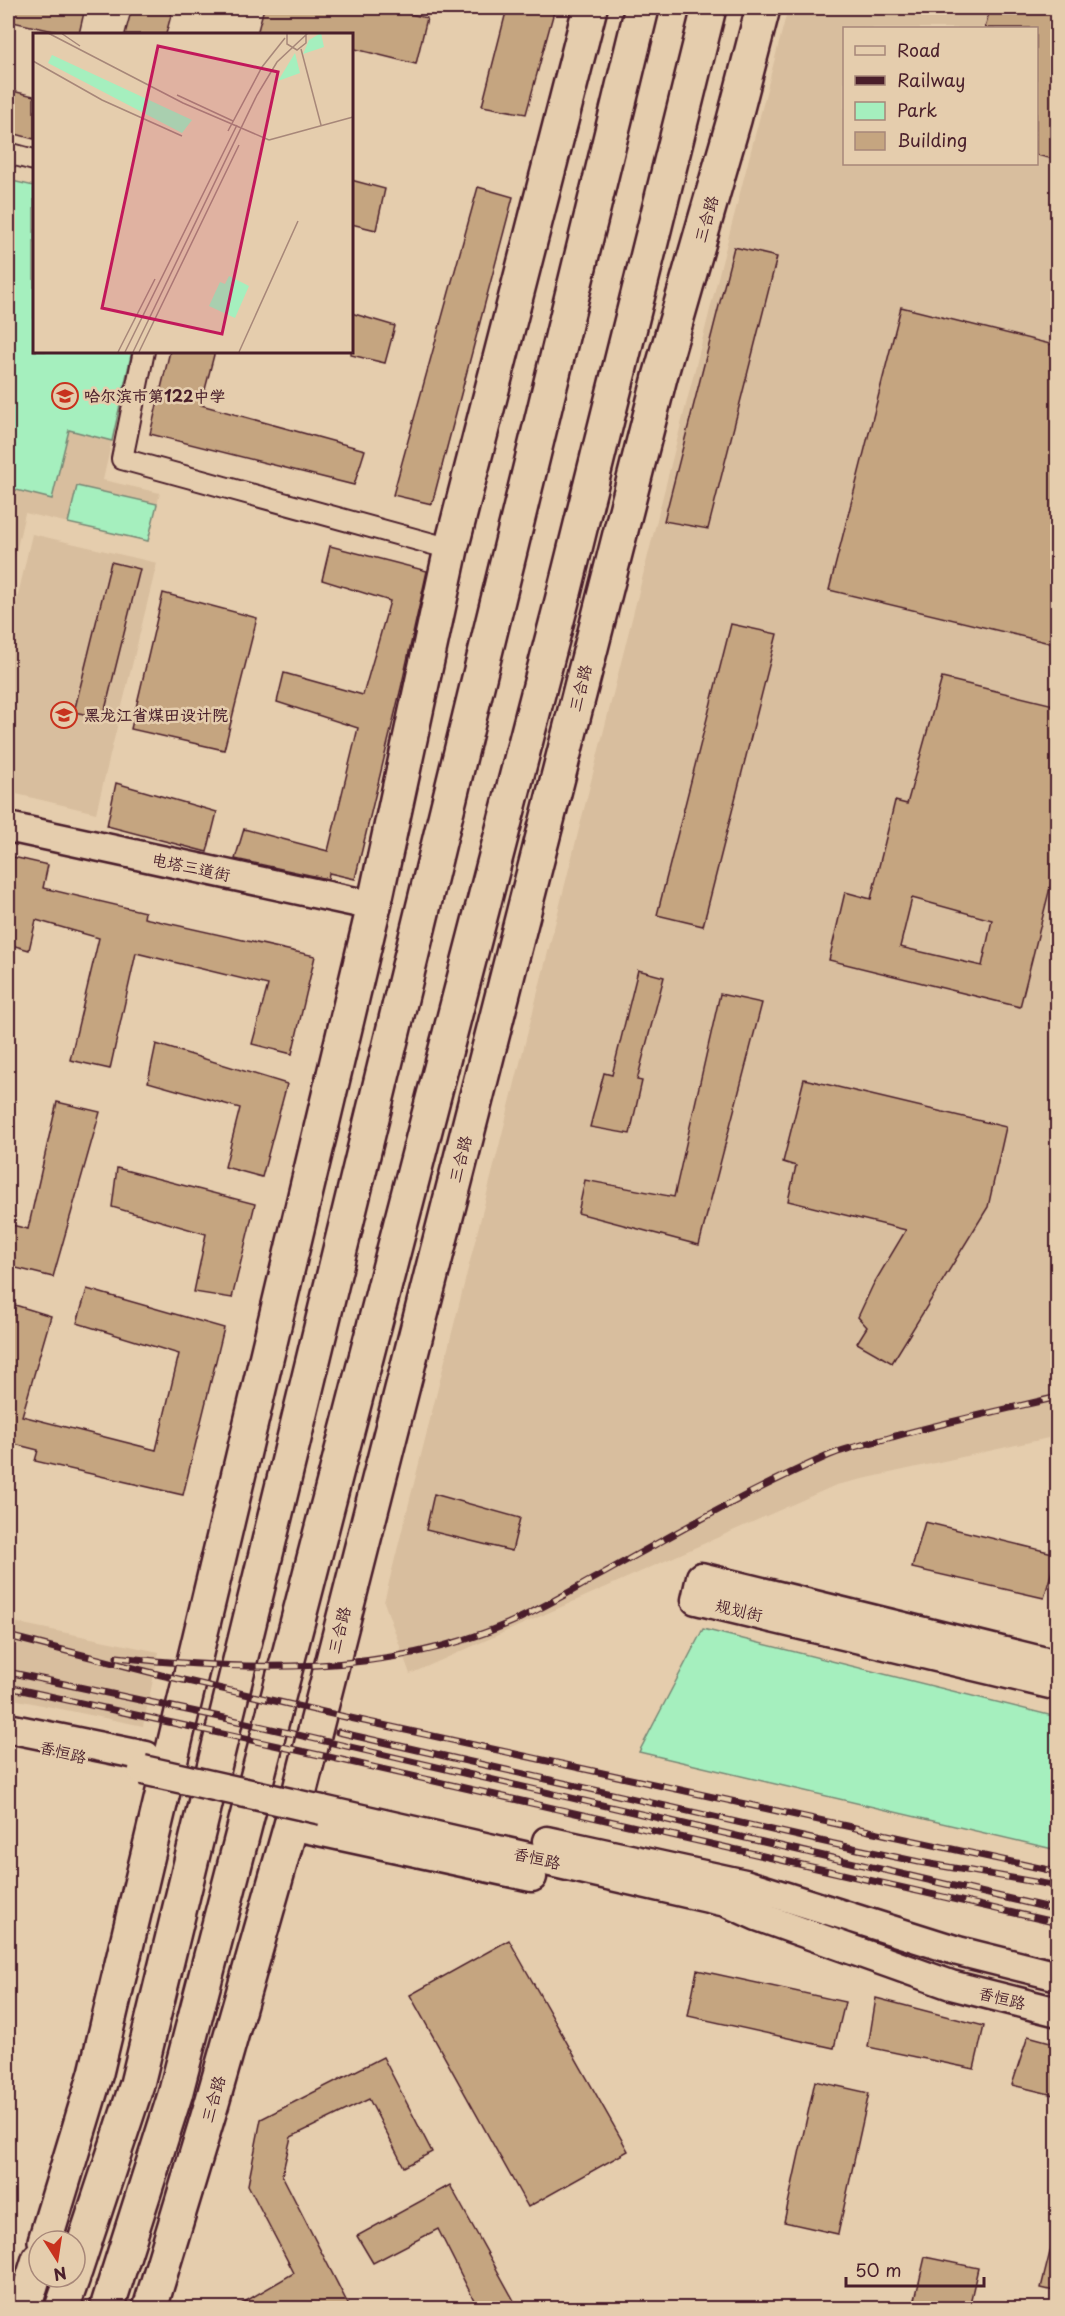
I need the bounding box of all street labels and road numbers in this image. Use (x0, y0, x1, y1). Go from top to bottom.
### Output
street label: 三合路 (687, 192, 723, 245)
street label: 三合路 (562, 662, 596, 714)
street label: 电塔三道街 (150, 846, 233, 886)
street label: 三合路 (442, 1133, 476, 1185)
street label: 规划街 (713, 1592, 765, 1626)
street label: 三合路 (321, 1604, 355, 1656)
street label: 香恒路 (37, 1734, 89, 1768)
street label: 香恒路 (511, 1840, 563, 1874)
street label: 香恒路 (976, 1980, 1028, 2014)
street label: 三合路 (194, 2072, 230, 2125)

